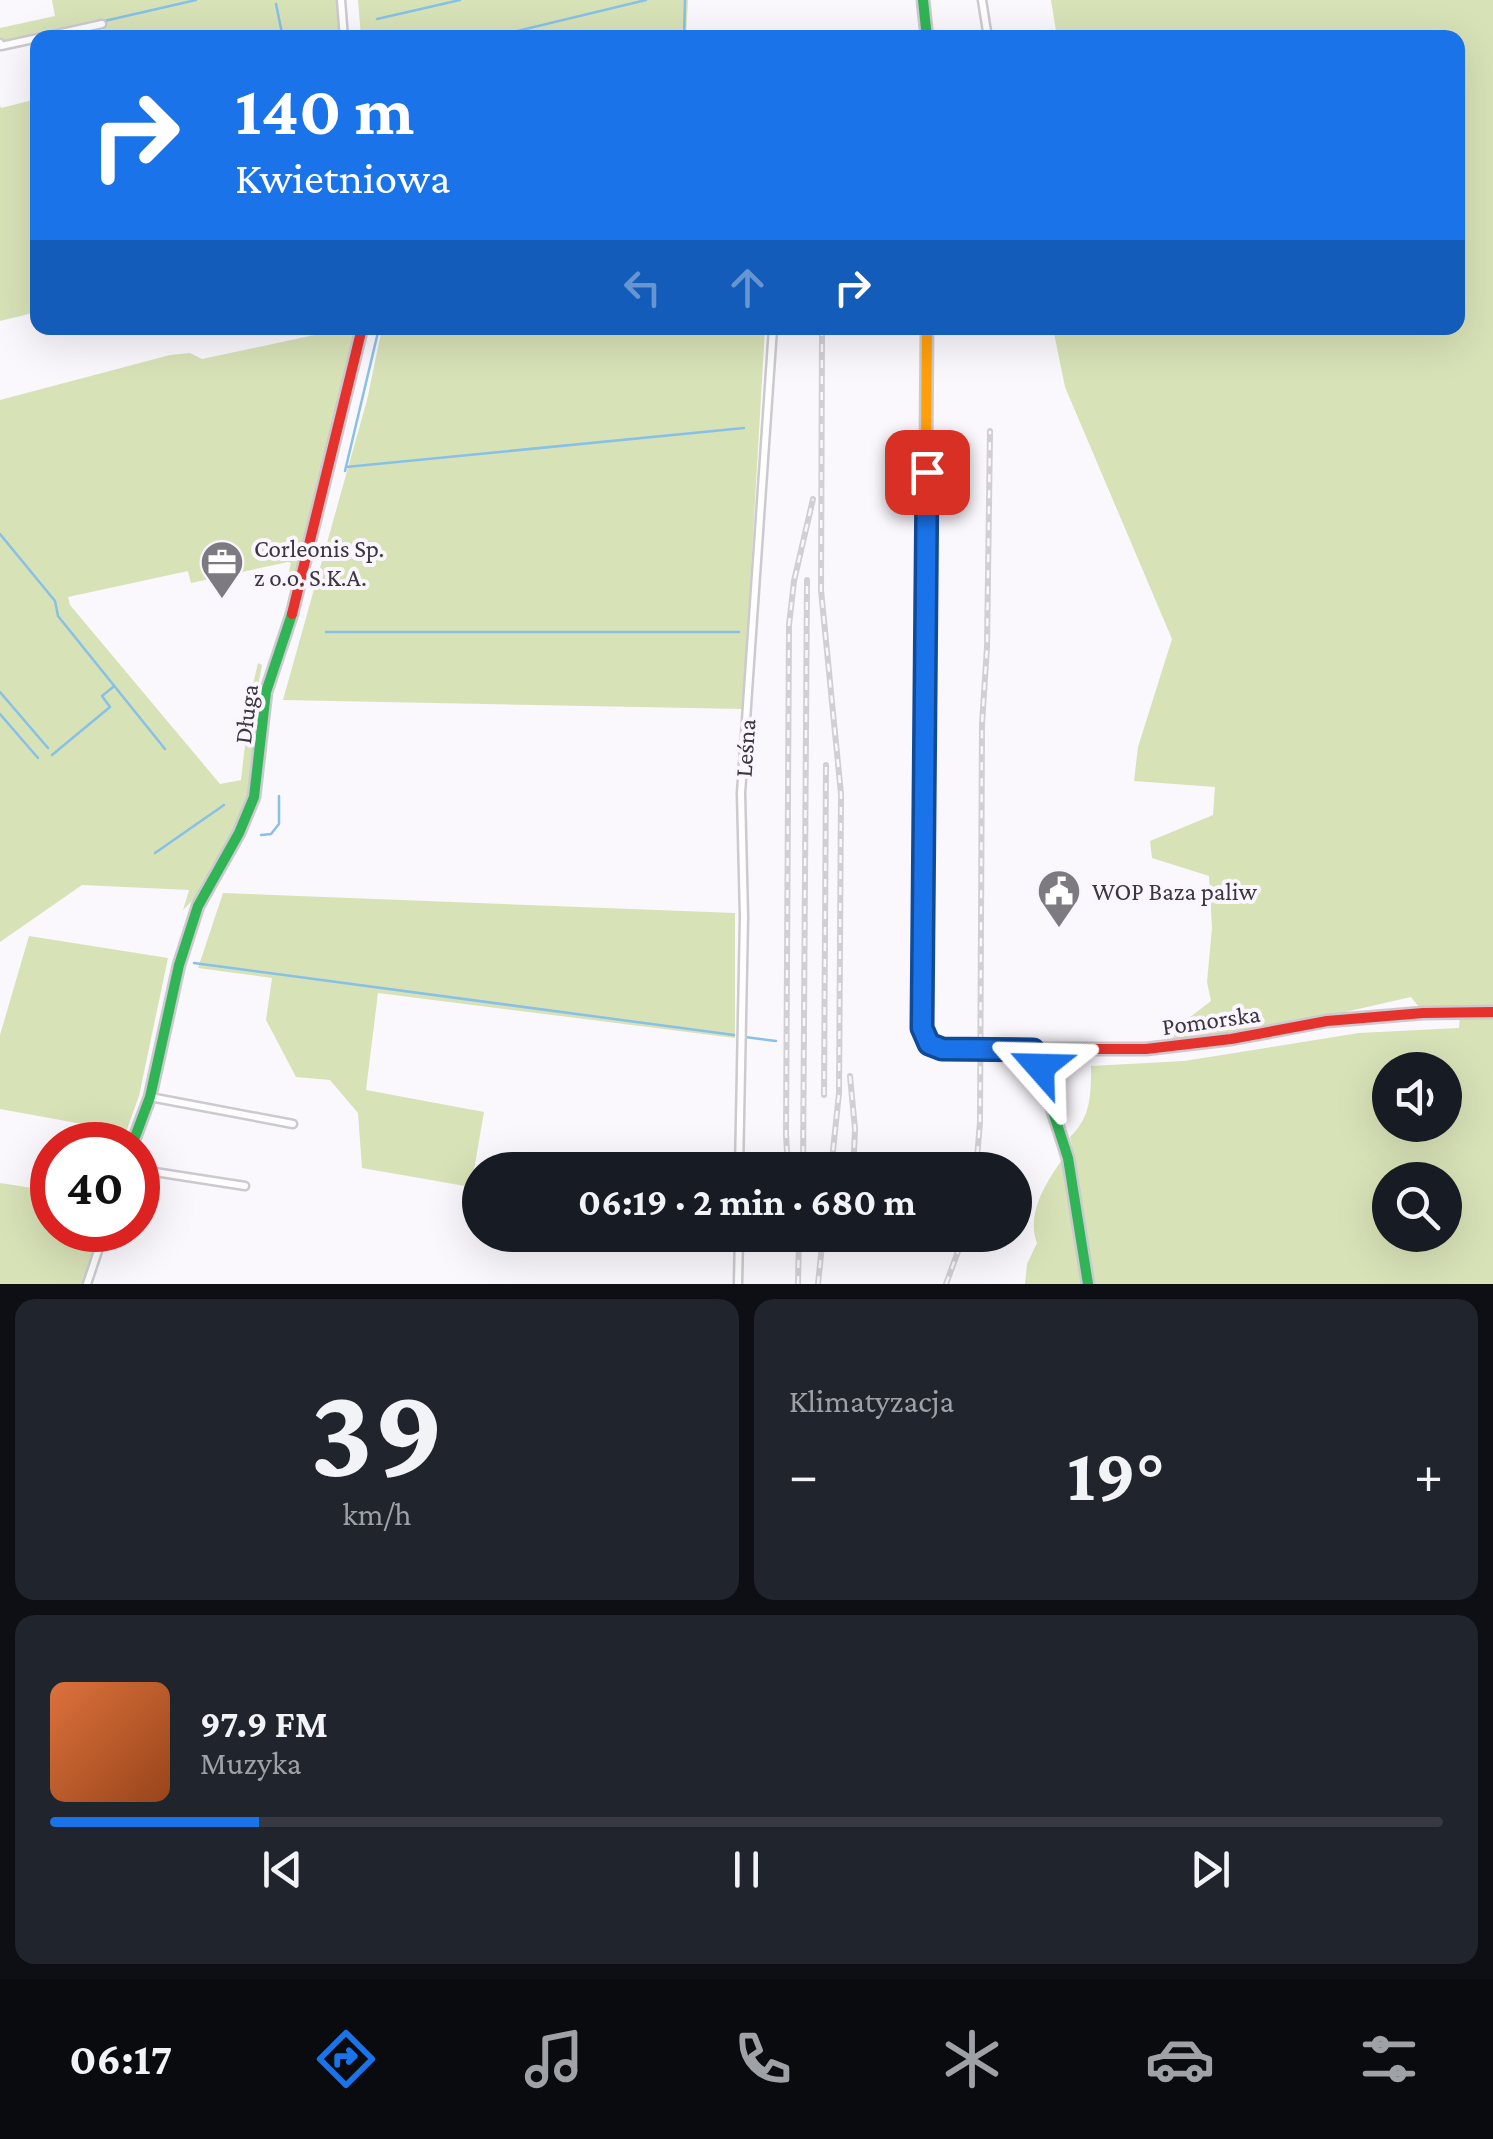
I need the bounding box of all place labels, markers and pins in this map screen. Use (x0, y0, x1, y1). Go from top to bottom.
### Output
pin (885, 430, 970, 515)
place label: Corleonis Sp. z o.o. S.K.A. (254, 535, 384, 591)
office icon: Corleonis Sp. z o.o. S.K.A. (199, 539, 245, 600)
public building icon: WOP Baza paliw (1036, 868, 1082, 929)
place label: WOP Baza paliw (1092, 878, 1257, 906)

